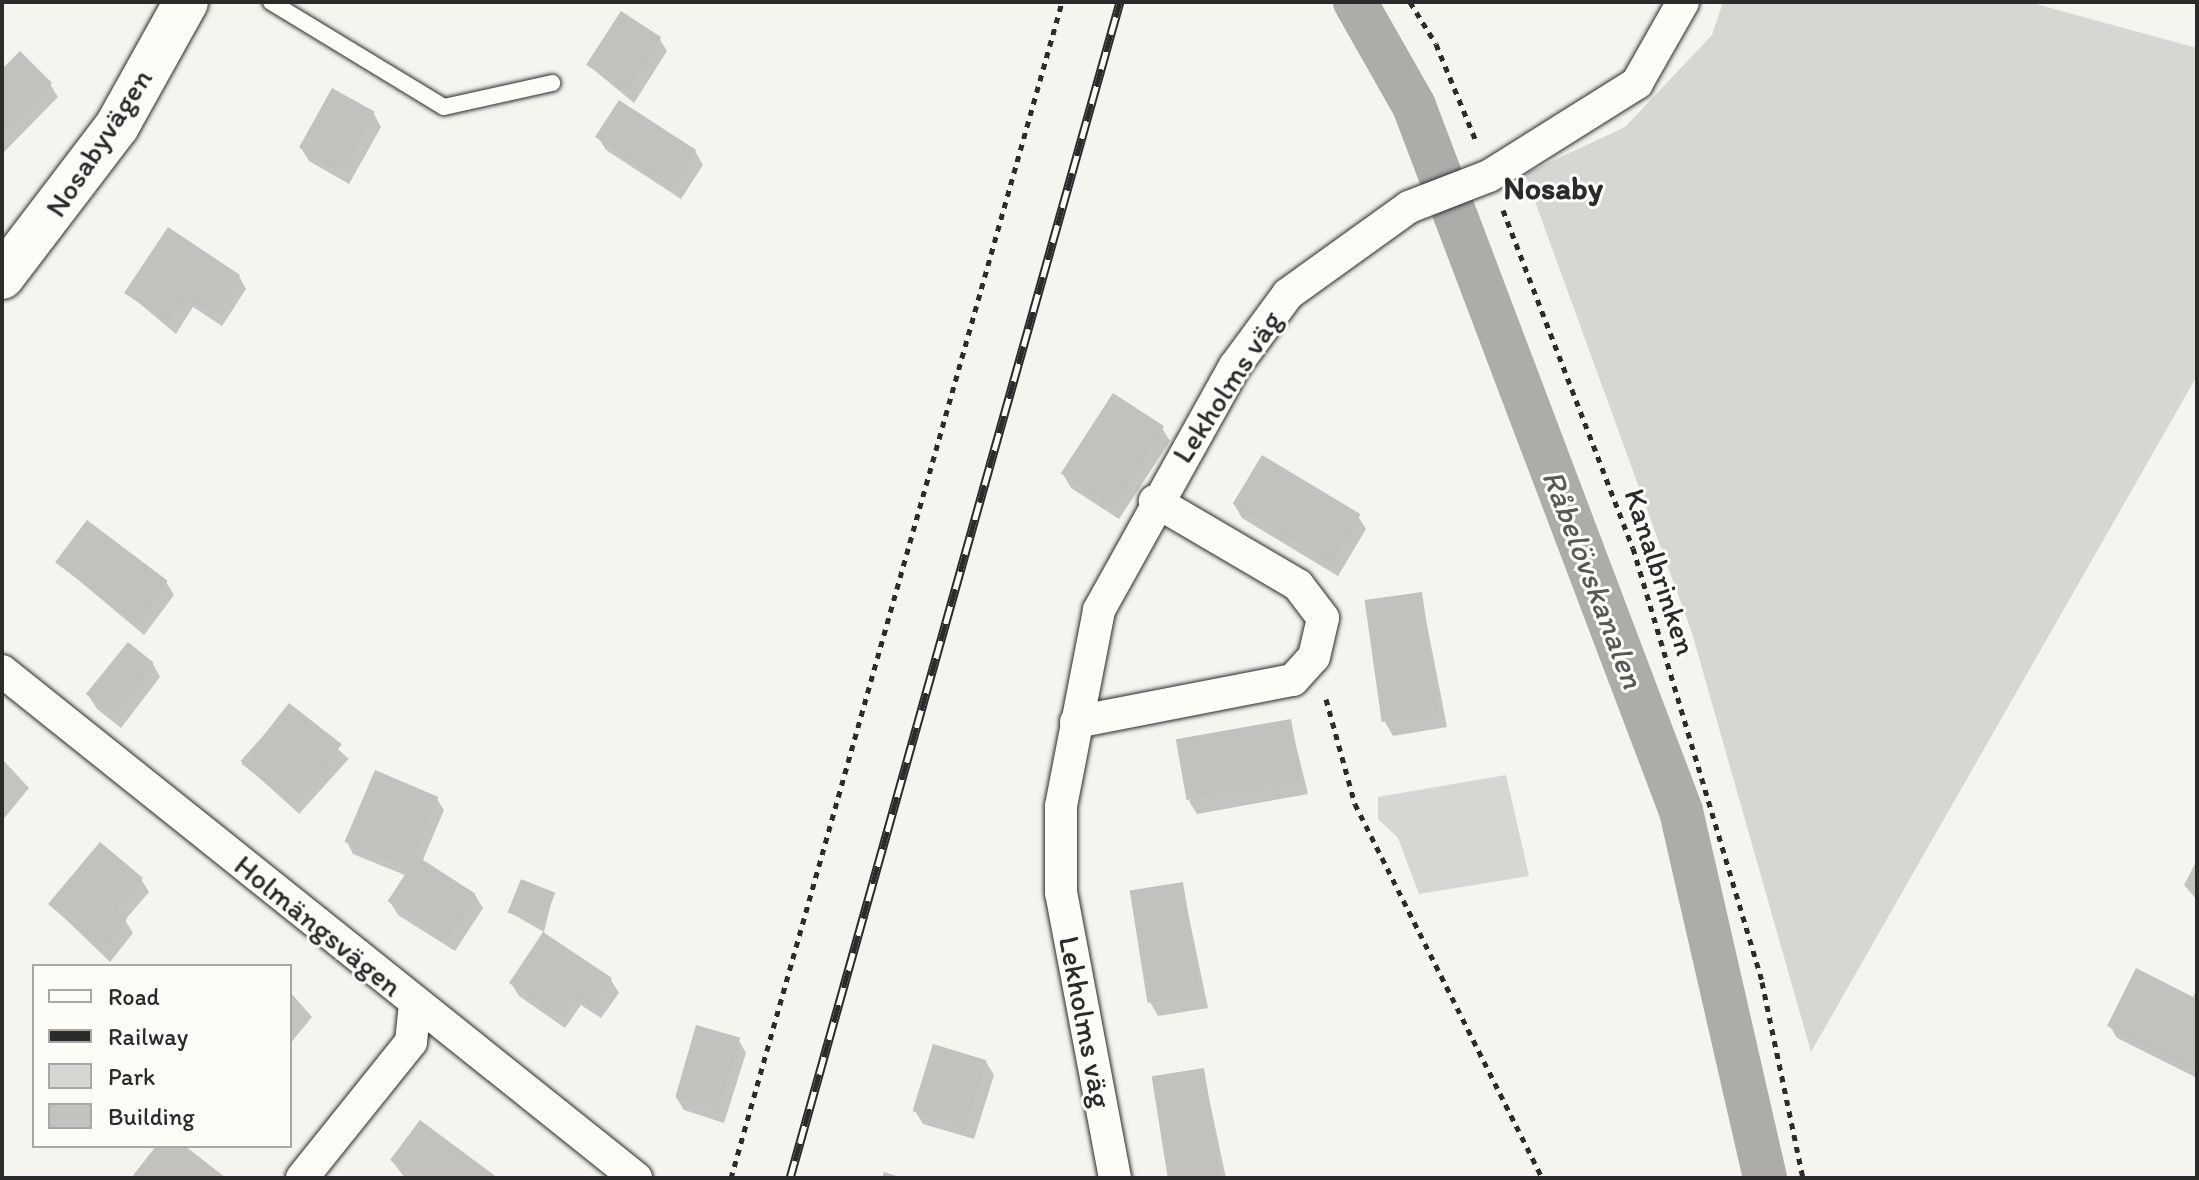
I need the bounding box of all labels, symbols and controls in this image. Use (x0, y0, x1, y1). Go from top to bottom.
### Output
street label: Nosabyvägen (38, 62, 160, 224)
district label: Nosaby (1503, 169, 1603, 207)
street label: Lekholms väg (1165, 304, 1289, 470)
water label: Råbelövskanalen (1534, 464, 1652, 694)
street label: Kanalbrinken (1616, 484, 1704, 660)
street label: Holmängsvägen (227, 847, 409, 1005)
street label: Lekholms väg (1051, 933, 1119, 1111)
legend (32, 964, 292, 1148)
text: Road (108, 982, 160, 1011)
text: Railway (108, 1022, 188, 1051)
text: Park (108, 1062, 155, 1091)
text: Building (108, 1102, 195, 1131)

